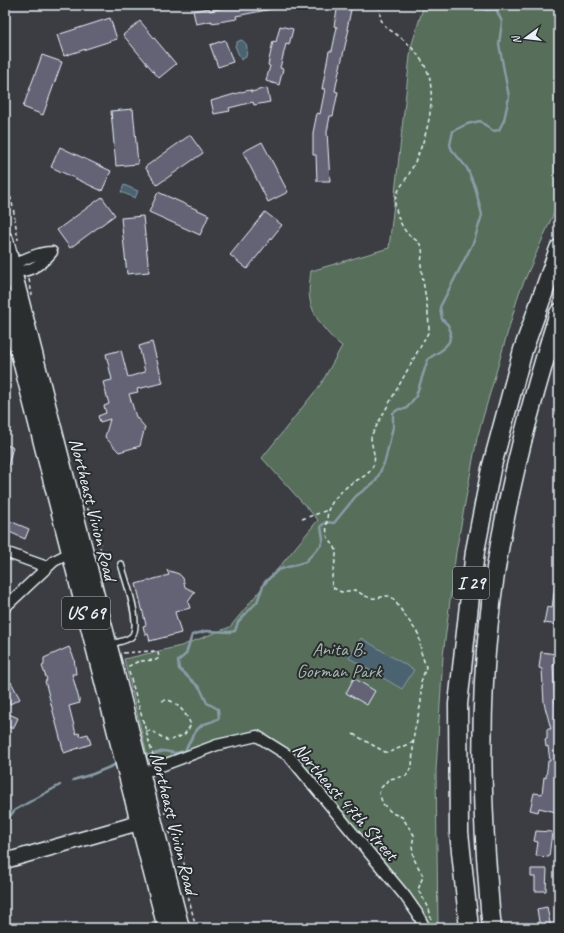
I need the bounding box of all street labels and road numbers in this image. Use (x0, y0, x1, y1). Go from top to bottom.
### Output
street label: Northeast Vivion Road (64, 436, 123, 586)
road number: I 29 (453, 567, 489, 599)
road number: US 69 (62, 597, 110, 629)
street label: Northeast 47th Street (287, 738, 404, 867)
street label: Northeast Vivion Road (145, 750, 204, 900)

